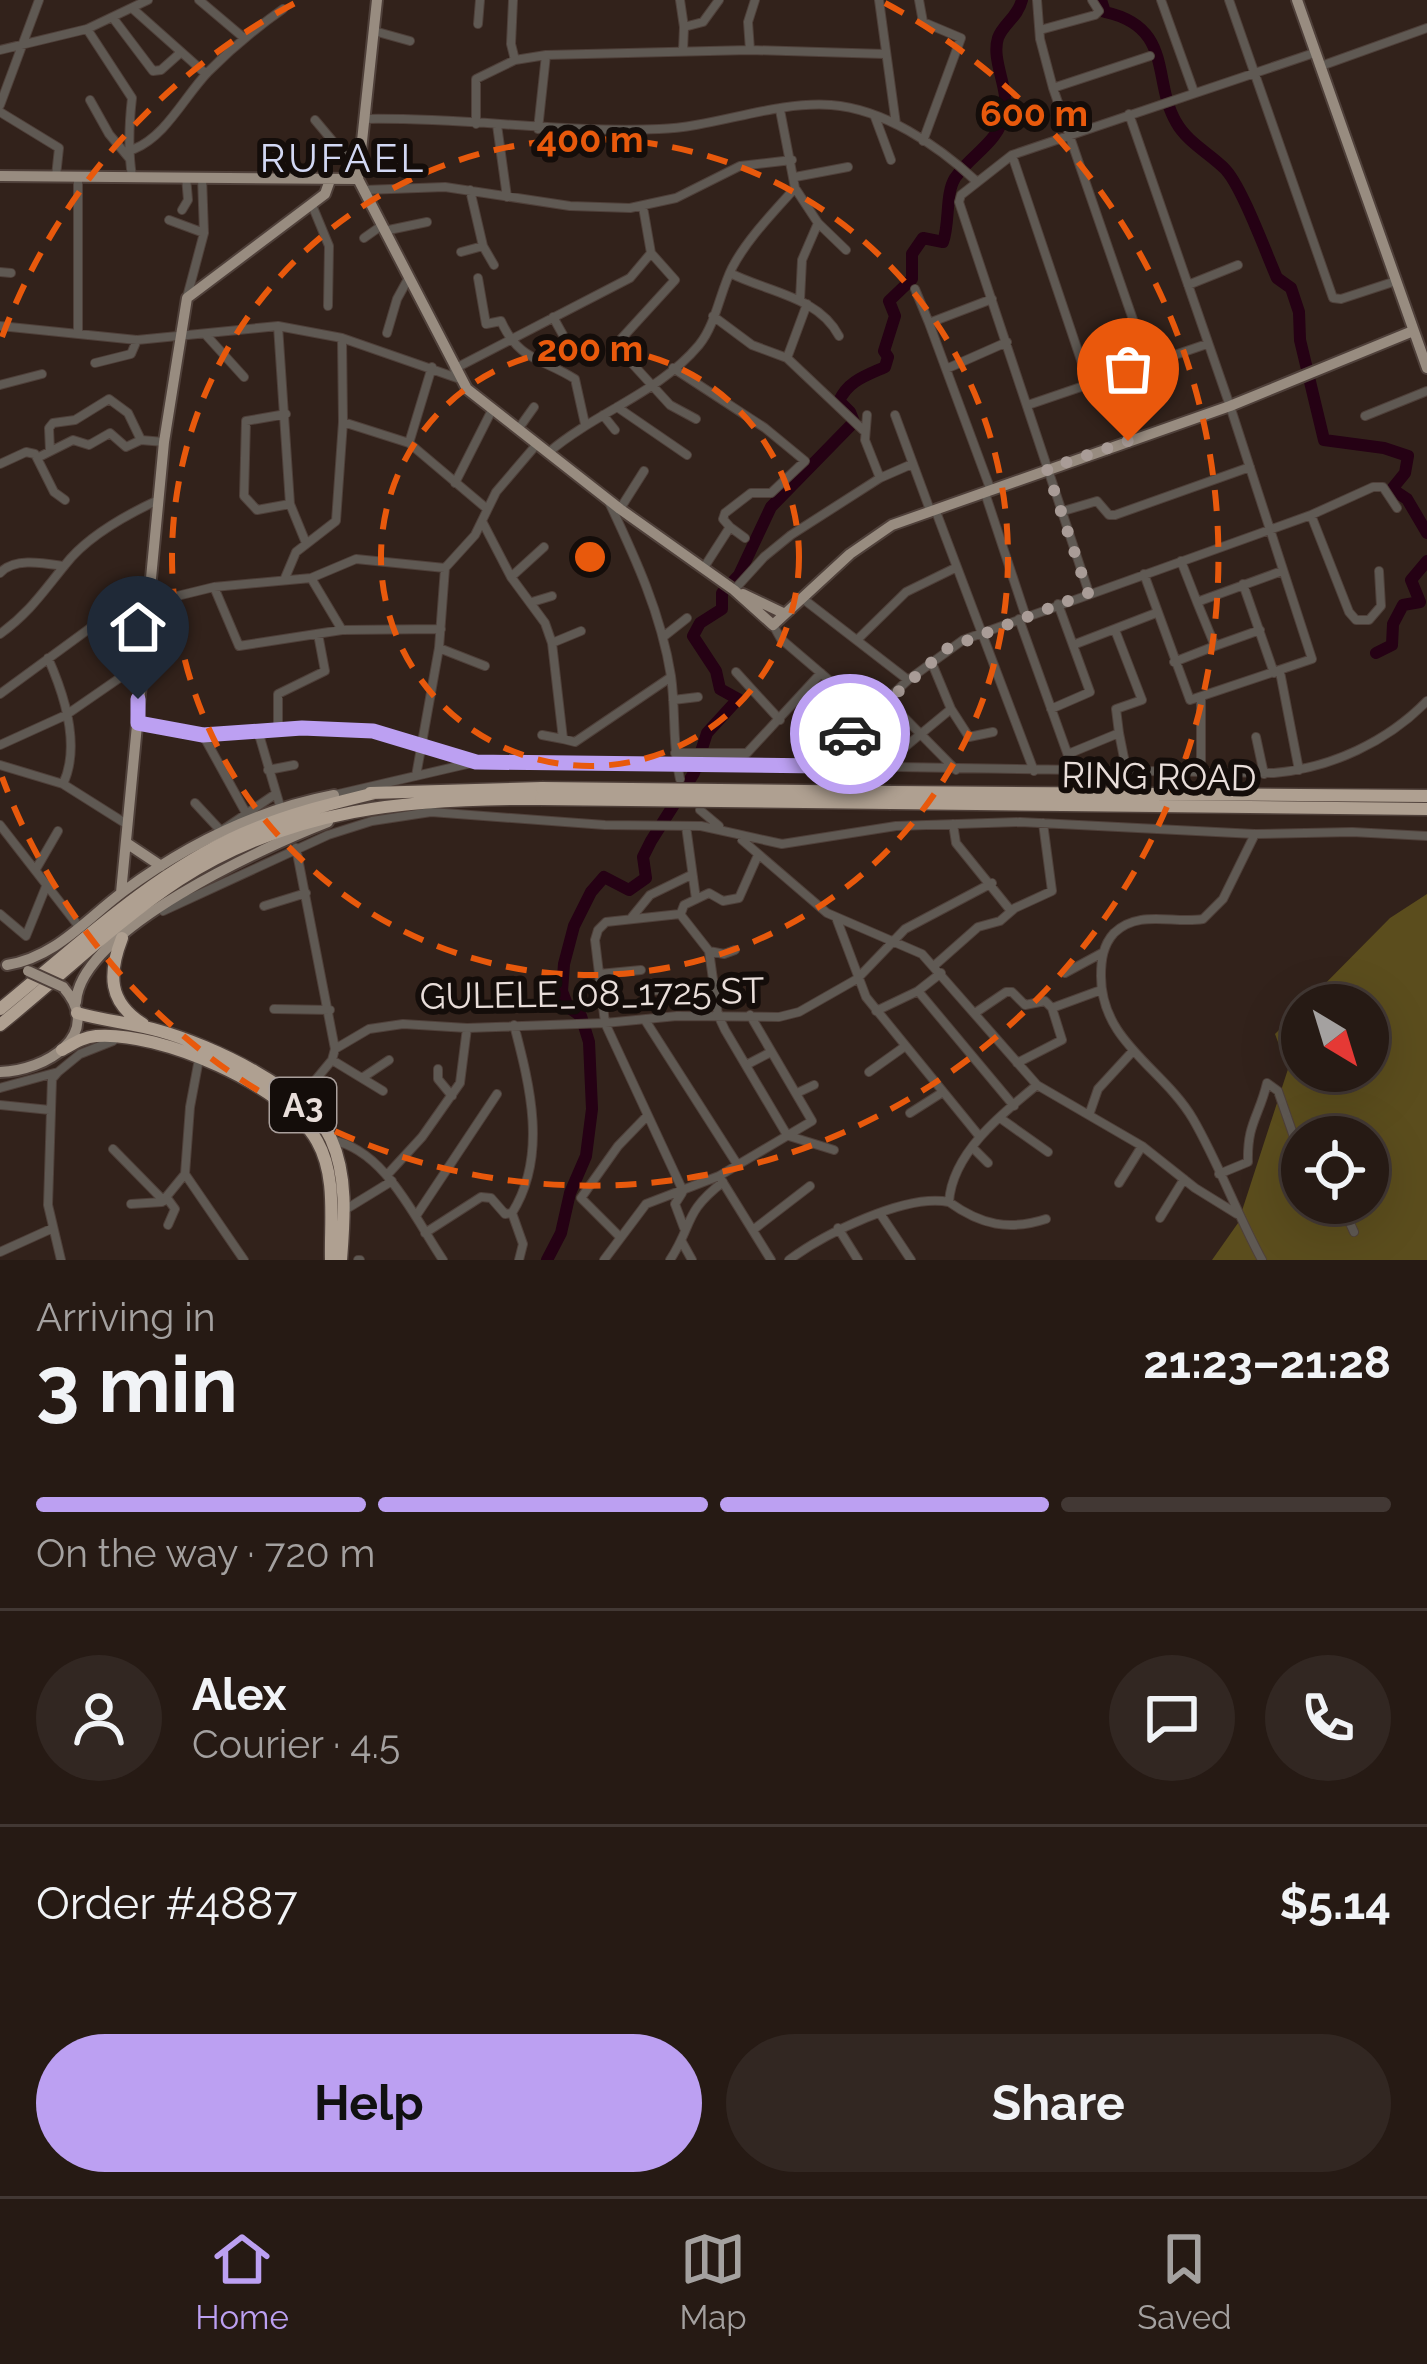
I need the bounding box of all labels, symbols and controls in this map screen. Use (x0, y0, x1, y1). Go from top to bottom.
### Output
text: 600 m (980, 92, 1088, 134)
text: 400 m (537, 118, 643, 160)
district label: RUFAEL (260, 135, 426, 181)
pin (1077, 318, 1179, 441)
text: 200 m (537, 327, 643, 369)
icon: bag (1095, 336, 1161, 402)
centre of rings (569, 536, 611, 578)
pin (87, 576, 189, 699)
icon: home (105, 594, 171, 660)
courier (790, 674, 910, 794)
icon: car (817, 701, 883, 767)
street label: RING ROAD (1061, 753, 1257, 799)
street label: GULELE_08_1725 ST (419, 969, 765, 1017)
north arrow (1281, 984, 1389, 1092)
map controls (1281, 984, 1389, 1224)
road number: A3 (270, 1078, 336, 1132)
button: locate (1281, 1116, 1389, 1224)
text: Arriving in (36, 1294, 216, 1340)
text: 21:23–21:28 (1143, 1336, 1391, 1389)
text: 3 min (36, 1339, 238, 1430)
text: On the way · 720 m (36, 1530, 375, 1576)
button: person (36, 1655, 162, 1781)
button: chat (1109, 1655, 1235, 1781)
button: phone (1265, 1655, 1391, 1781)
text: Alex (192, 1668, 286, 1721)
text: Courier · 4.5 (192, 1721, 400, 1767)
text: Order #4887 (36, 1877, 298, 1930)
text: $5.14 (1279, 1877, 1391, 1930)
button: Help (36, 2034, 702, 2172)
button: Share (726, 2034, 1391, 2172)
tab: Home (195, 2226, 289, 2337)
tab: Map (679, 2226, 747, 2337)
tab: Saved (1137, 2226, 1232, 2337)

